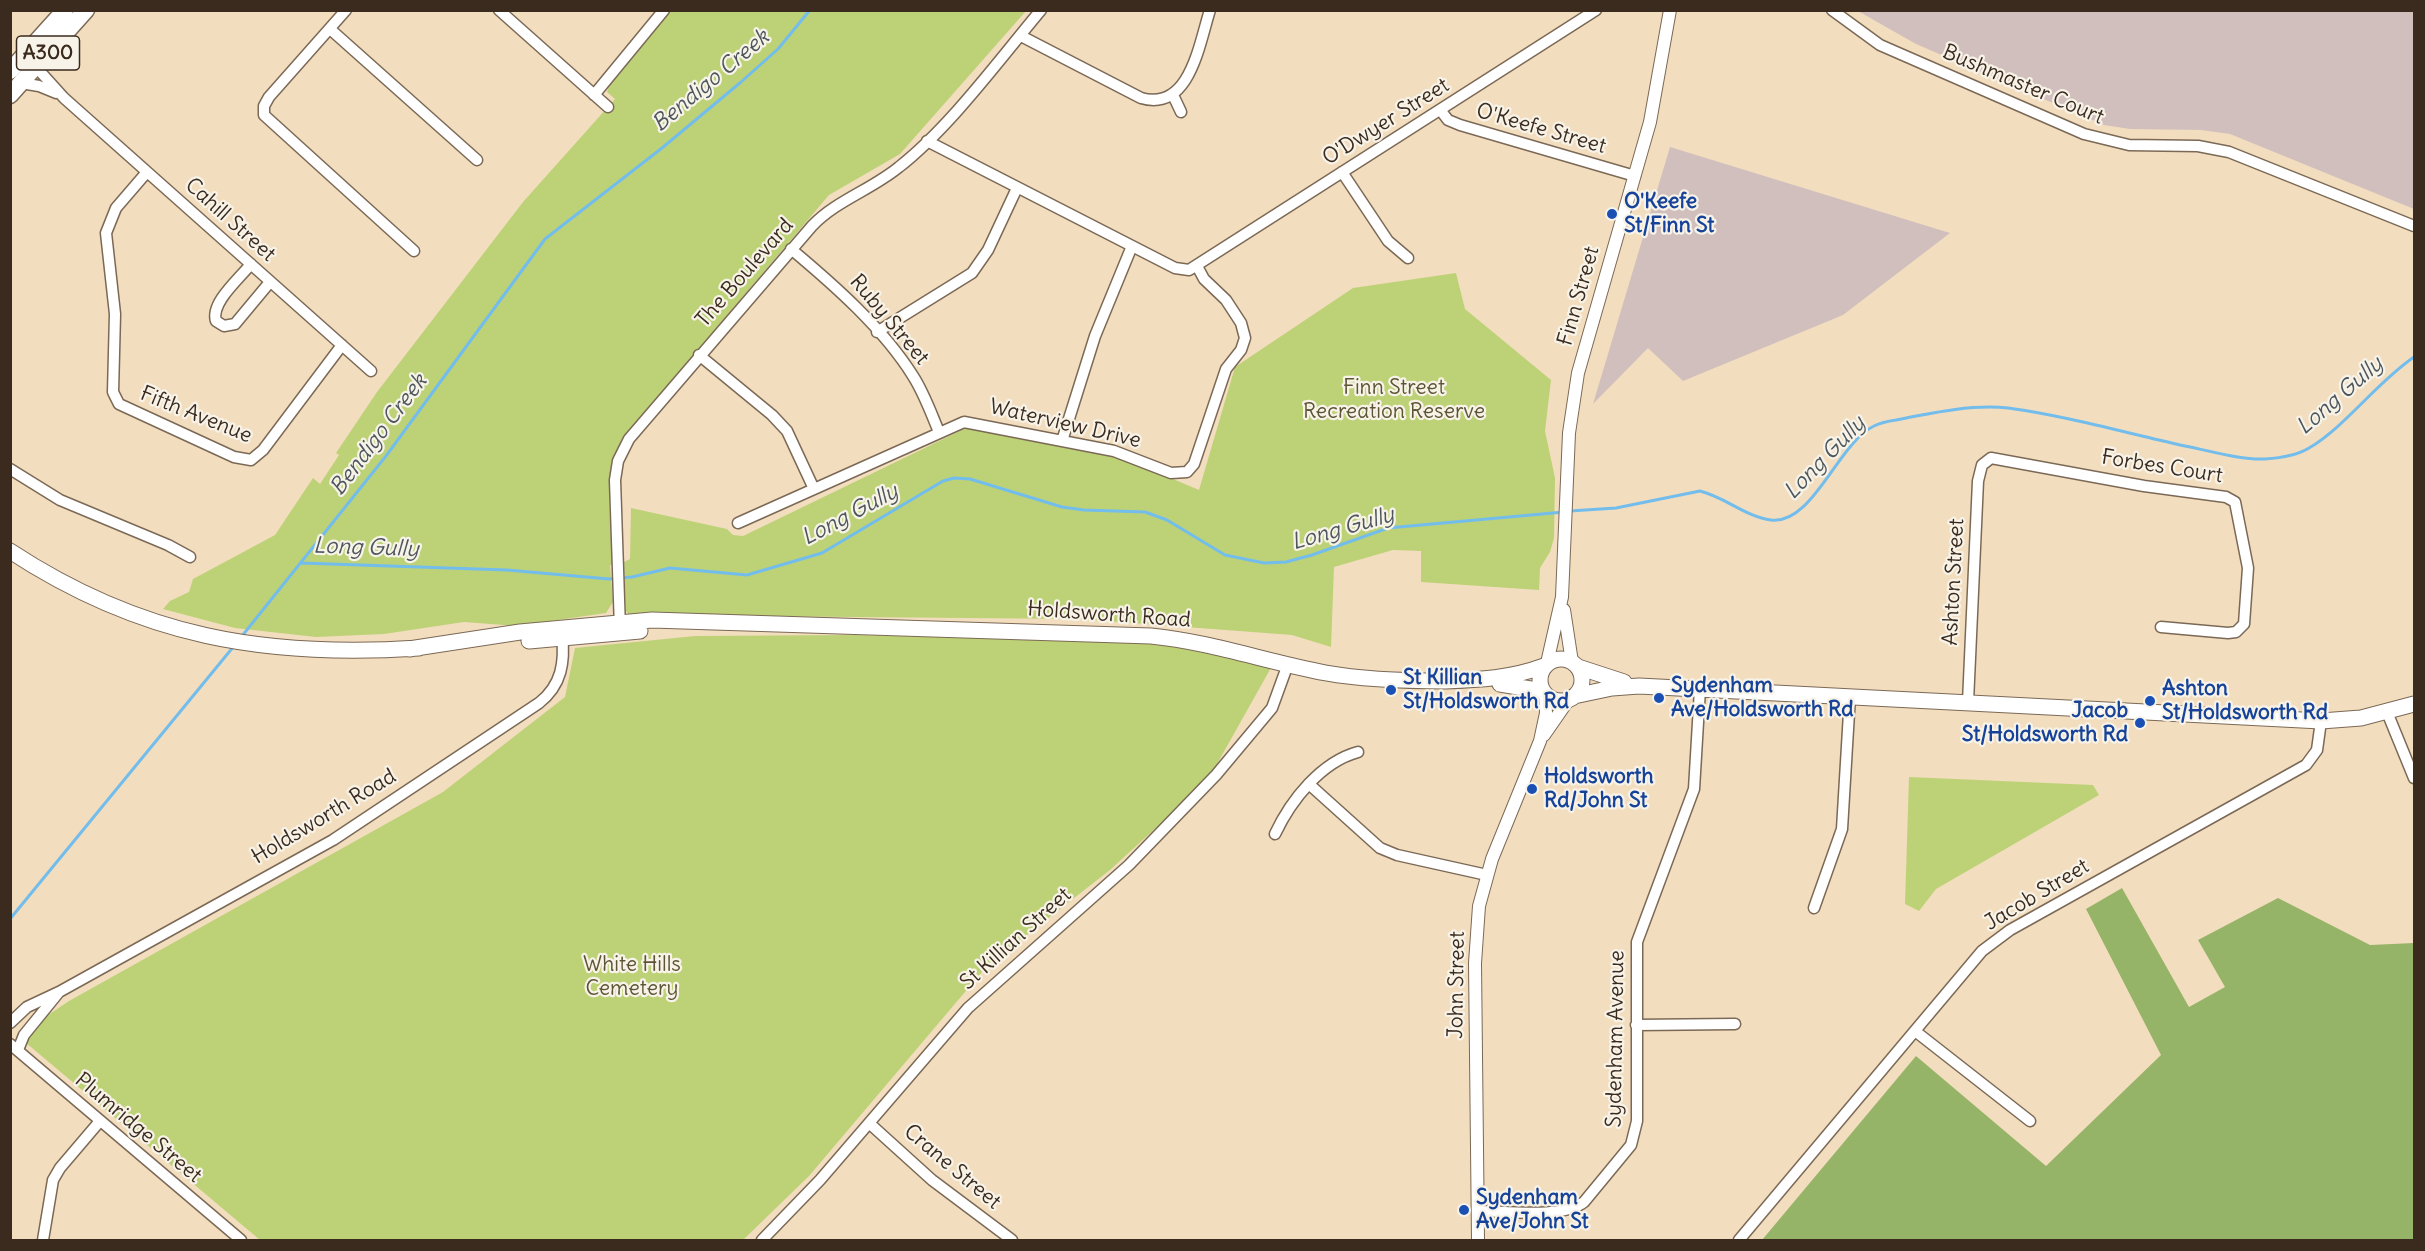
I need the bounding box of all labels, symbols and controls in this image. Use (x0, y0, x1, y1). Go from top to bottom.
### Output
water label: Bendigo Creek (647, 24, 775, 138)
road number: A300 (16, 36, 80, 70)
street label: Bushmaster Court (1939, 40, 2107, 130)
street label: O'Dwyer Street (1318, 73, 1454, 171)
street label: O'Keefe Street (1473, 98, 1609, 160)
street label: Cahill Street (180, 173, 280, 267)
place label: O'Keefe St/Finn St (1624, 189, 1714, 239)
marker: O'Keefe St/Finn St (1605, 207, 1619, 221)
street label: The Boulevard (691, 213, 799, 333)
street label: Finn Street (1553, 244, 1605, 348)
street label: Ruby Street (844, 270, 934, 370)
water label: Long Gully (2292, 351, 2388, 441)
water label: Bendigo Creek (325, 369, 433, 501)
park label: Finn Street Recreation Reserve (1303, 375, 1485, 425)
street label: Fifth Avenue (137, 381, 255, 449)
street label: Waterview Drive (987, 394, 1143, 454)
water label: Long Gully (1779, 411, 1871, 505)
street label: Forbes Court (2100, 445, 2224, 489)
water label: Long Gully (797, 479, 903, 551)
water label: Long Gully (1289, 502, 1397, 556)
street label: Ashton Street (1938, 518, 1970, 646)
water label: Long Gully (313, 533, 419, 563)
street label: Holdsworth Road (1026, 597, 1192, 633)
place label: St Killian St/Holdsworth Rd (1403, 665, 1569, 715)
place label: Sydenham Ave/Holdsworth Rd (1671, 673, 1854, 723)
place label: Ashton St/Holdsworth Rd (2162, 676, 2328, 726)
marker: St Killian St/Holdsworth Rd (1384, 683, 1398, 697)
marker: Sydenham Ave/Holdsworth Rd (1652, 691, 1666, 705)
marker: Ashton St/Holdsworth Rd (2143, 694, 2157, 708)
place label: Jacob St/Holdsworth Rd (1962, 698, 2128, 748)
marker: Jacob St/Holdsworth Rd (2133, 716, 2147, 730)
street label: Holdsworth Road (247, 764, 401, 870)
place label: Holdsworth Rd/John St (1544, 764, 1654, 814)
marker: Holdsworth Rd/John St (1525, 782, 1539, 796)
street label: Jacob Street (1980, 854, 2094, 936)
street label: St Killian Street (955, 883, 1077, 995)
street label: John Street (1443, 931, 1471, 1039)
street label: Sydenham Avenue (1602, 950, 1630, 1128)
park label: White Hills Cemetery (583, 952, 681, 1002)
street label: Plumridge Street (69, 1068, 207, 1188)
street label: Crane Street (898, 1119, 1006, 1215)
place label: Sydenham Ave/John St (1476, 1185, 1589, 1235)
marker: Sydenham Ave/John St (1457, 1203, 1471, 1217)

